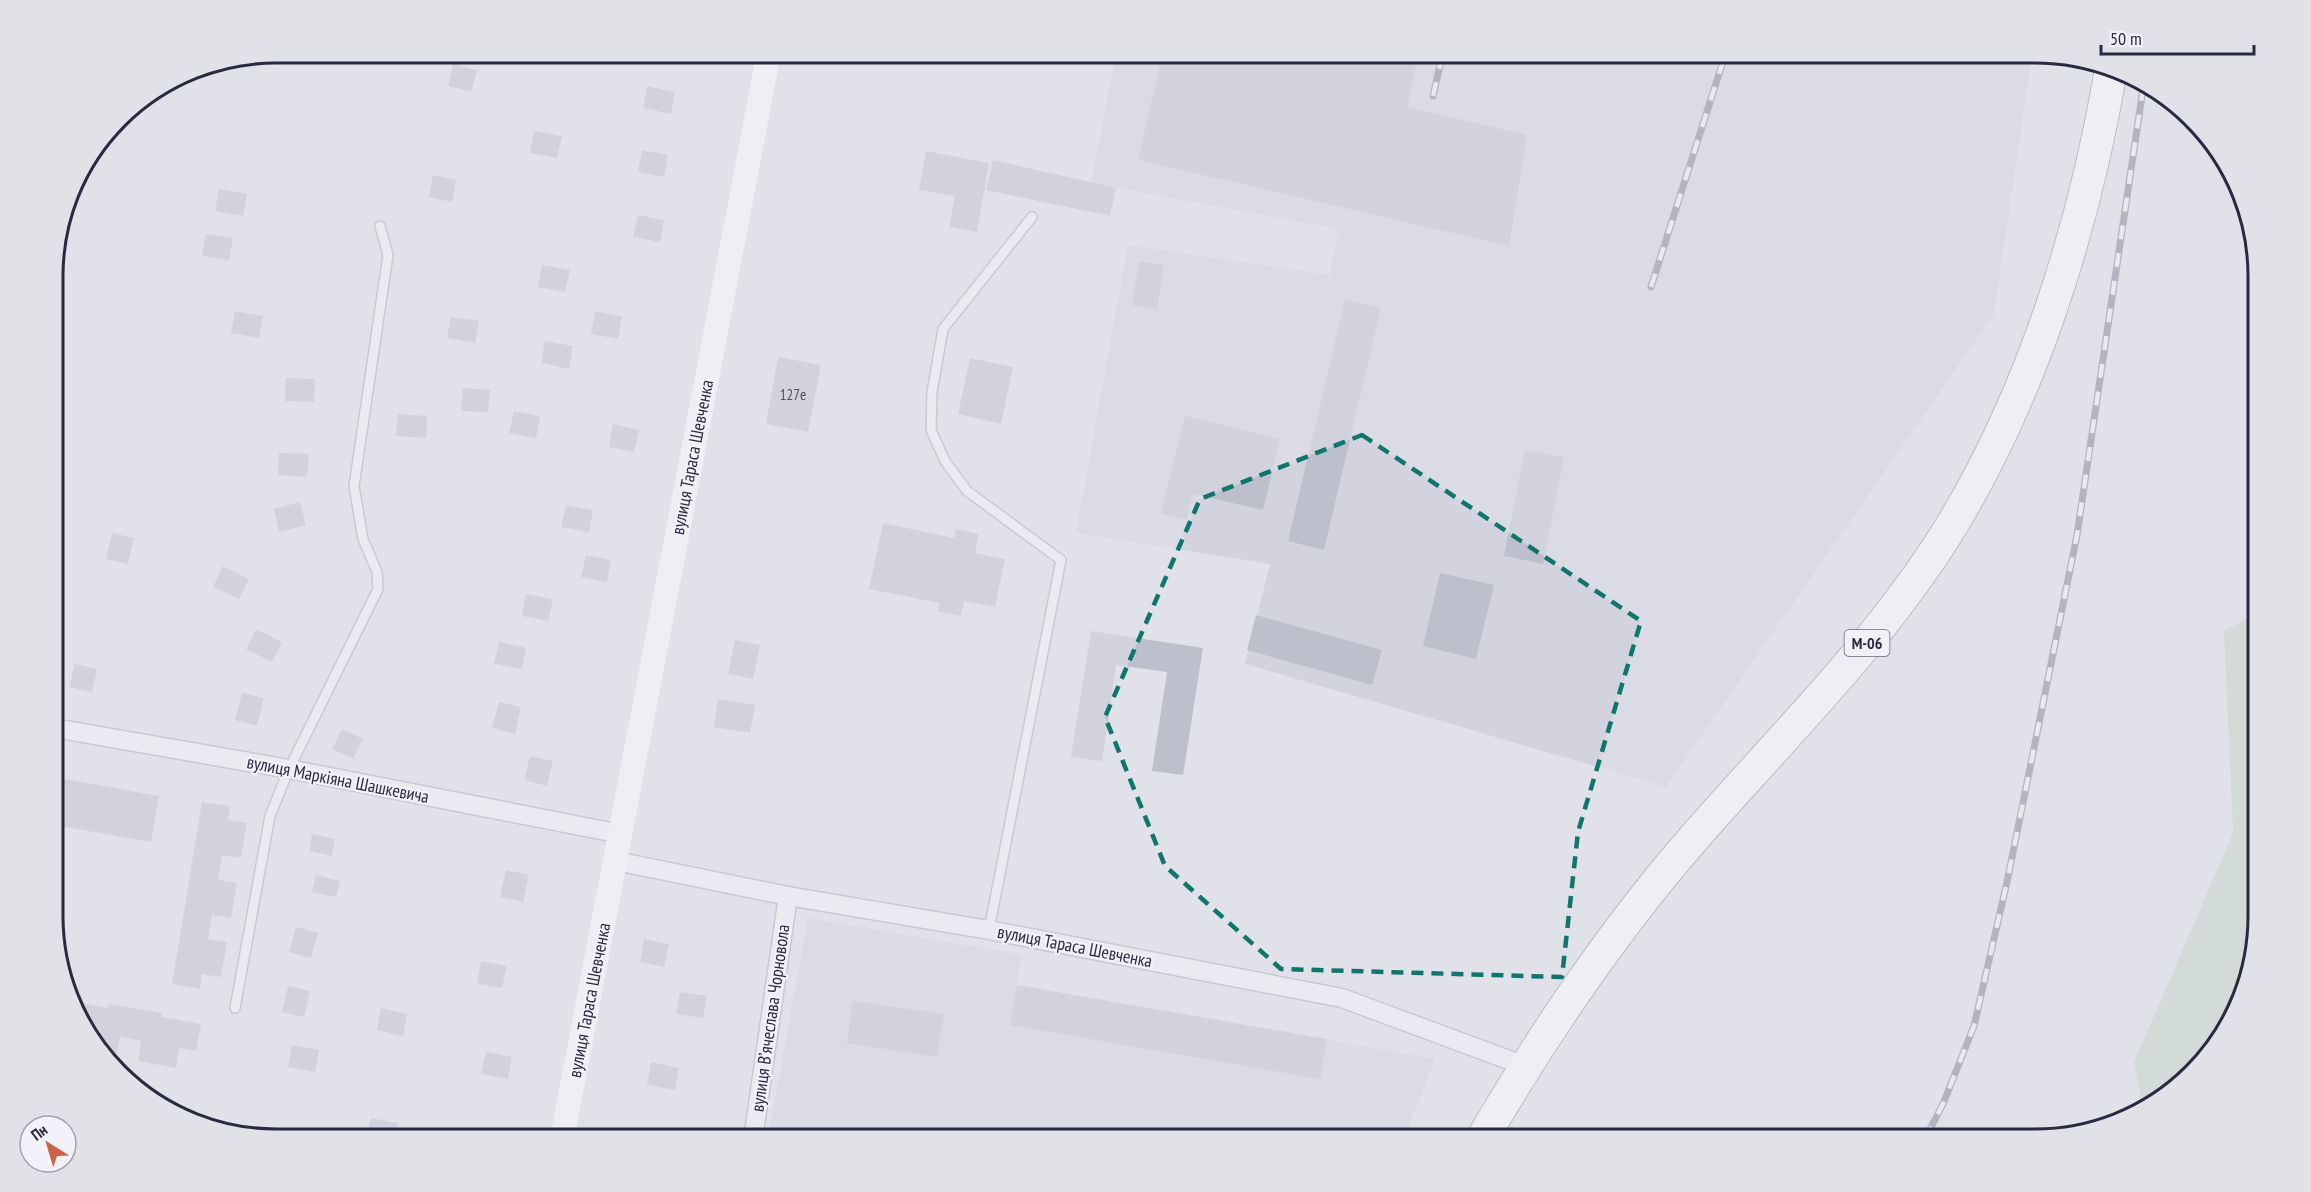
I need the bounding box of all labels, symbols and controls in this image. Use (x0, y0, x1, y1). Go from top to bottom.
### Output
scale bar (2101, 18, 2254, 56)
text: 50 m (2110, 27, 2142, 50)
street label: вулиця Тараса Шевченка (666, 378, 718, 536)
house number: 127е (780, 385, 806, 404)
road number: М-06 (1844, 630, 1890, 656)
street label: вулиця Маркіяна Шашкевича (245, 750, 431, 808)
street label: вулиця Тараса Шевченка (996, 920, 1154, 972)
street label: вулиця Тараса Шевченка (563, 921, 615, 1079)
street label: вулиця Вʼячеслава Чорновола (745, 923, 795, 1113)
north arrow (18, 1114, 78, 1174)
text: Пн (27, 1119, 51, 1145)

